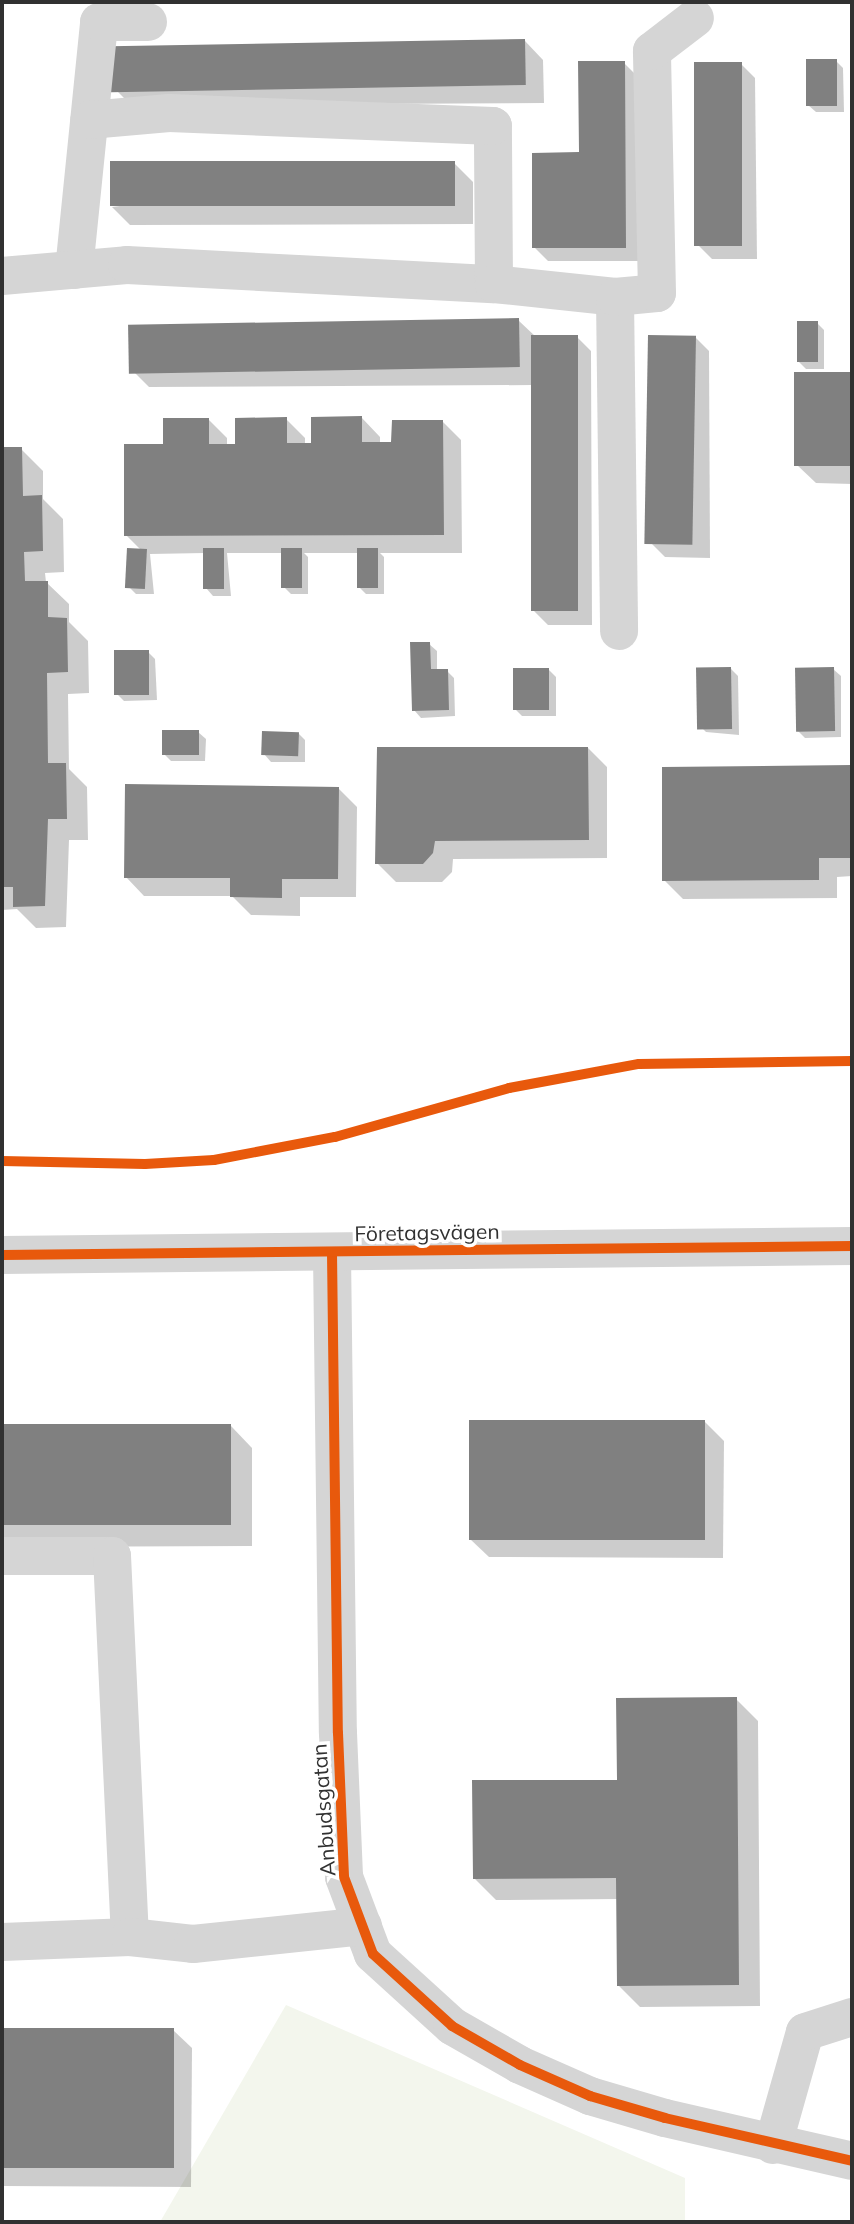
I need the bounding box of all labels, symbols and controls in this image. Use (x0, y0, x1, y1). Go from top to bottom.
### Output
street label: Företagsvägen (354, 1218, 500, 1246)
street label: Anbudsgatan (306, 1743, 340, 1877)

